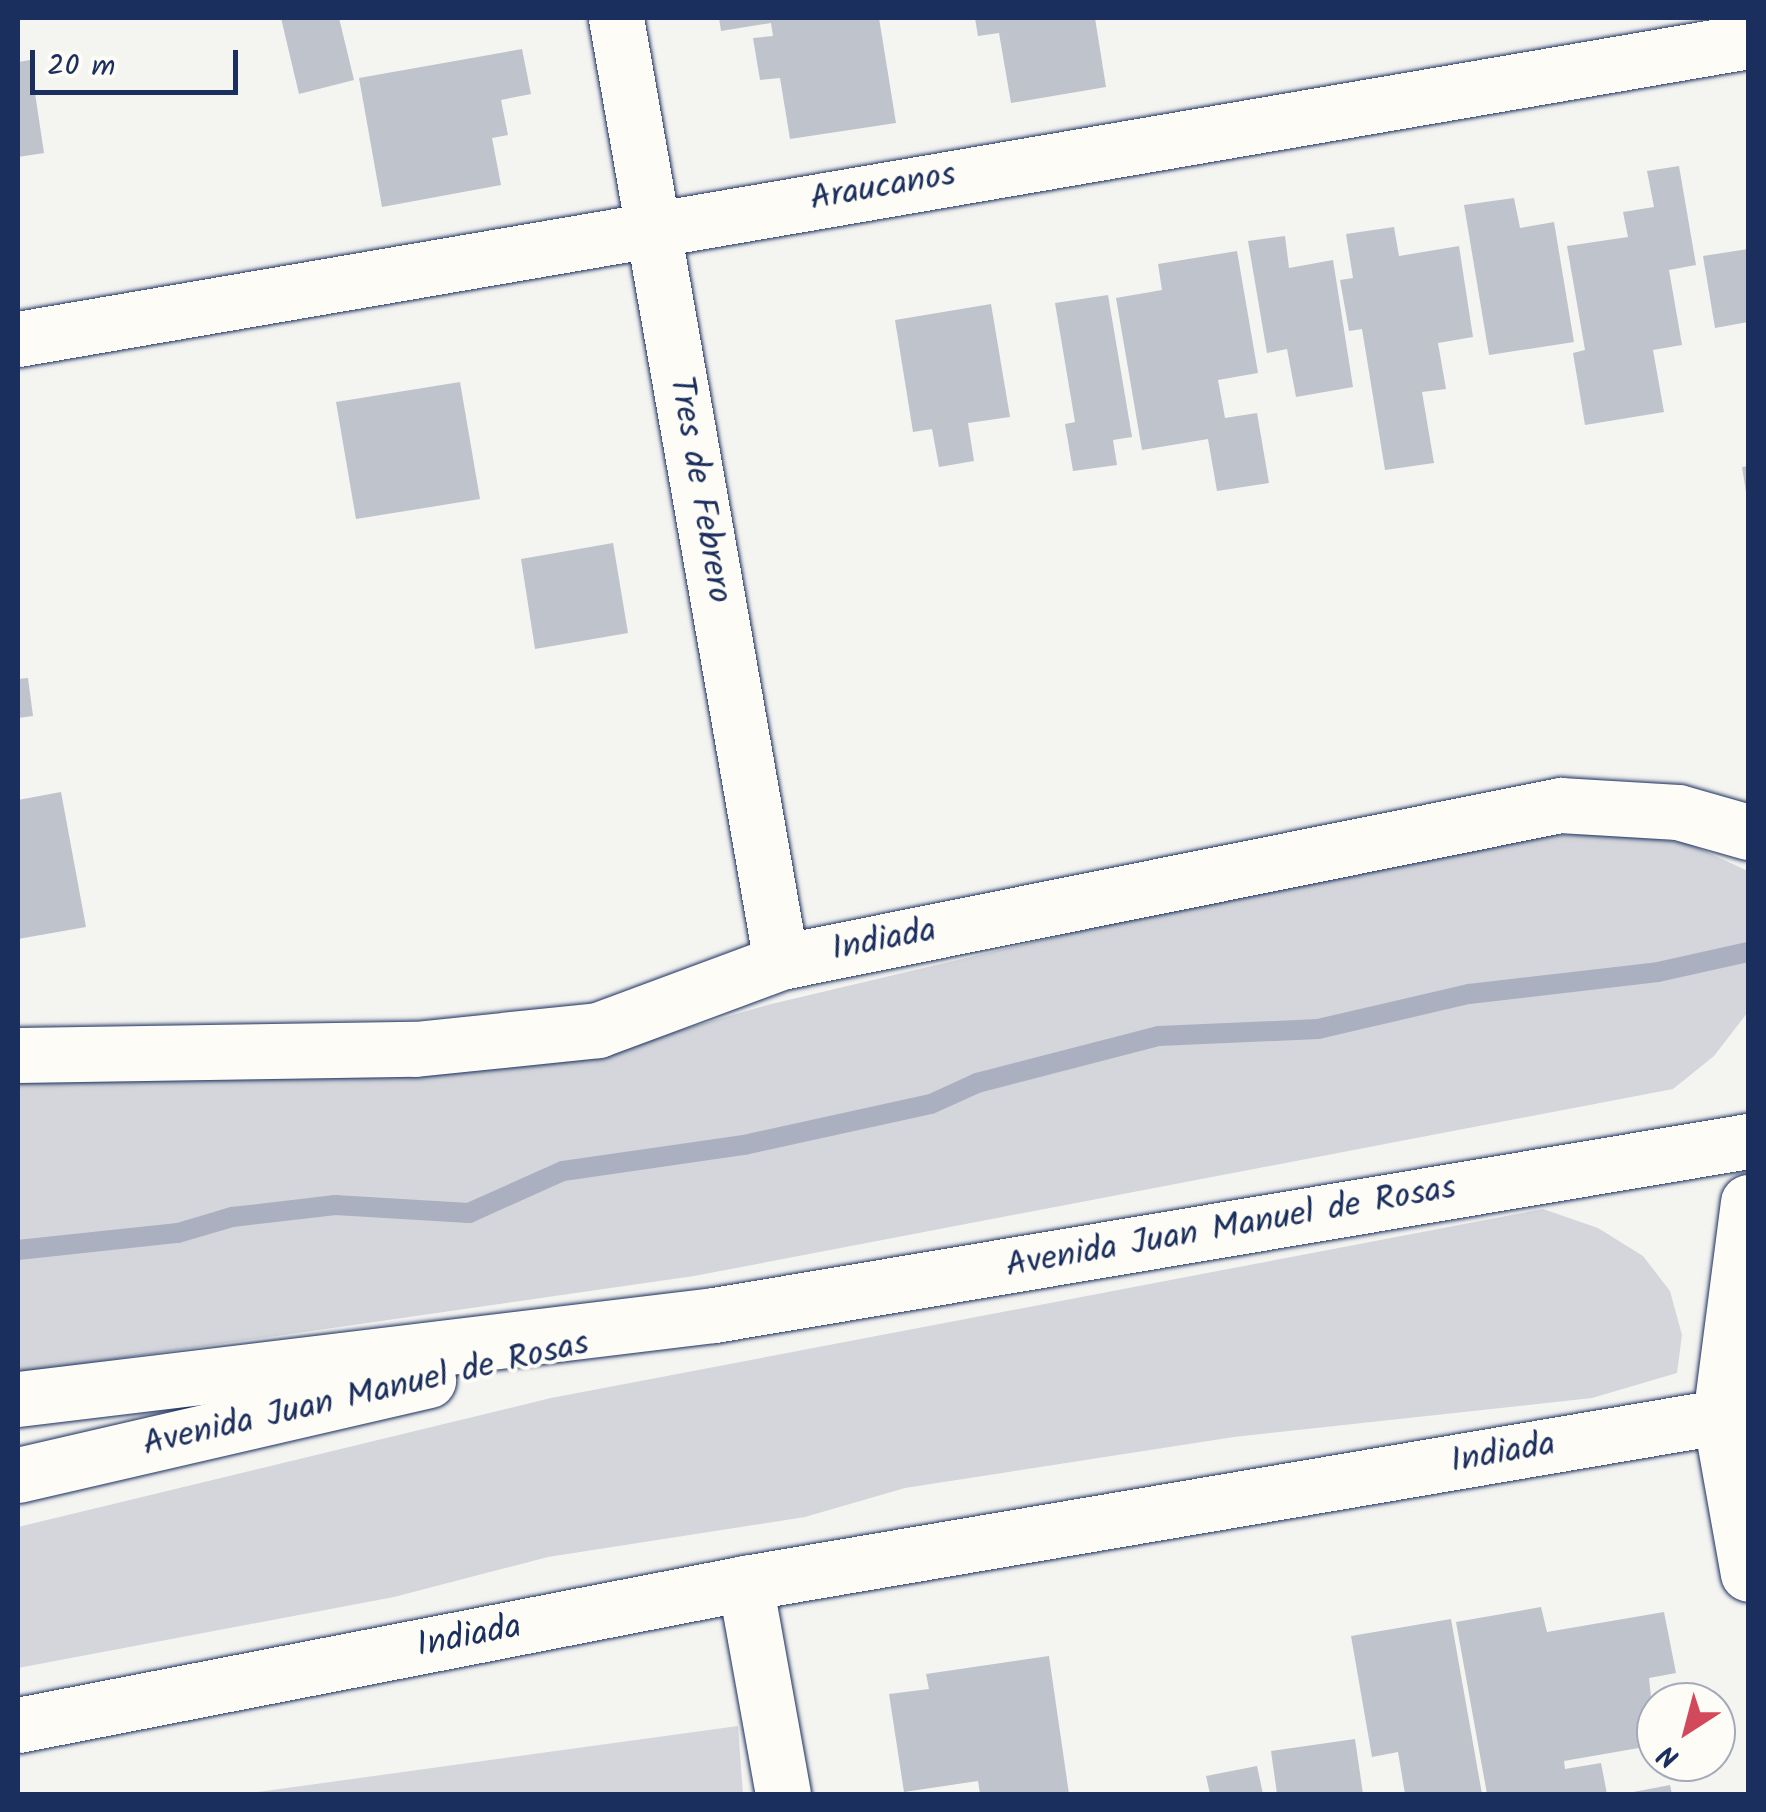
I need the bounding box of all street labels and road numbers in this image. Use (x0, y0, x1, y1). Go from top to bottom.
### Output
street label: Araucanos (807, 155, 959, 221)
street label: Tres de Febrero (658, 373, 740, 607)
street label: Indiada (828, 910, 940, 972)
street label: Avenida Juan Manuel de Rosas (1002, 1168, 1460, 1288)
street label: Avenida Juan Manuel de Rosas (139, 1323, 593, 1467)
street label: Indiada (1447, 1424, 1559, 1484)
street label: Indiada (413, 1606, 525, 1668)

